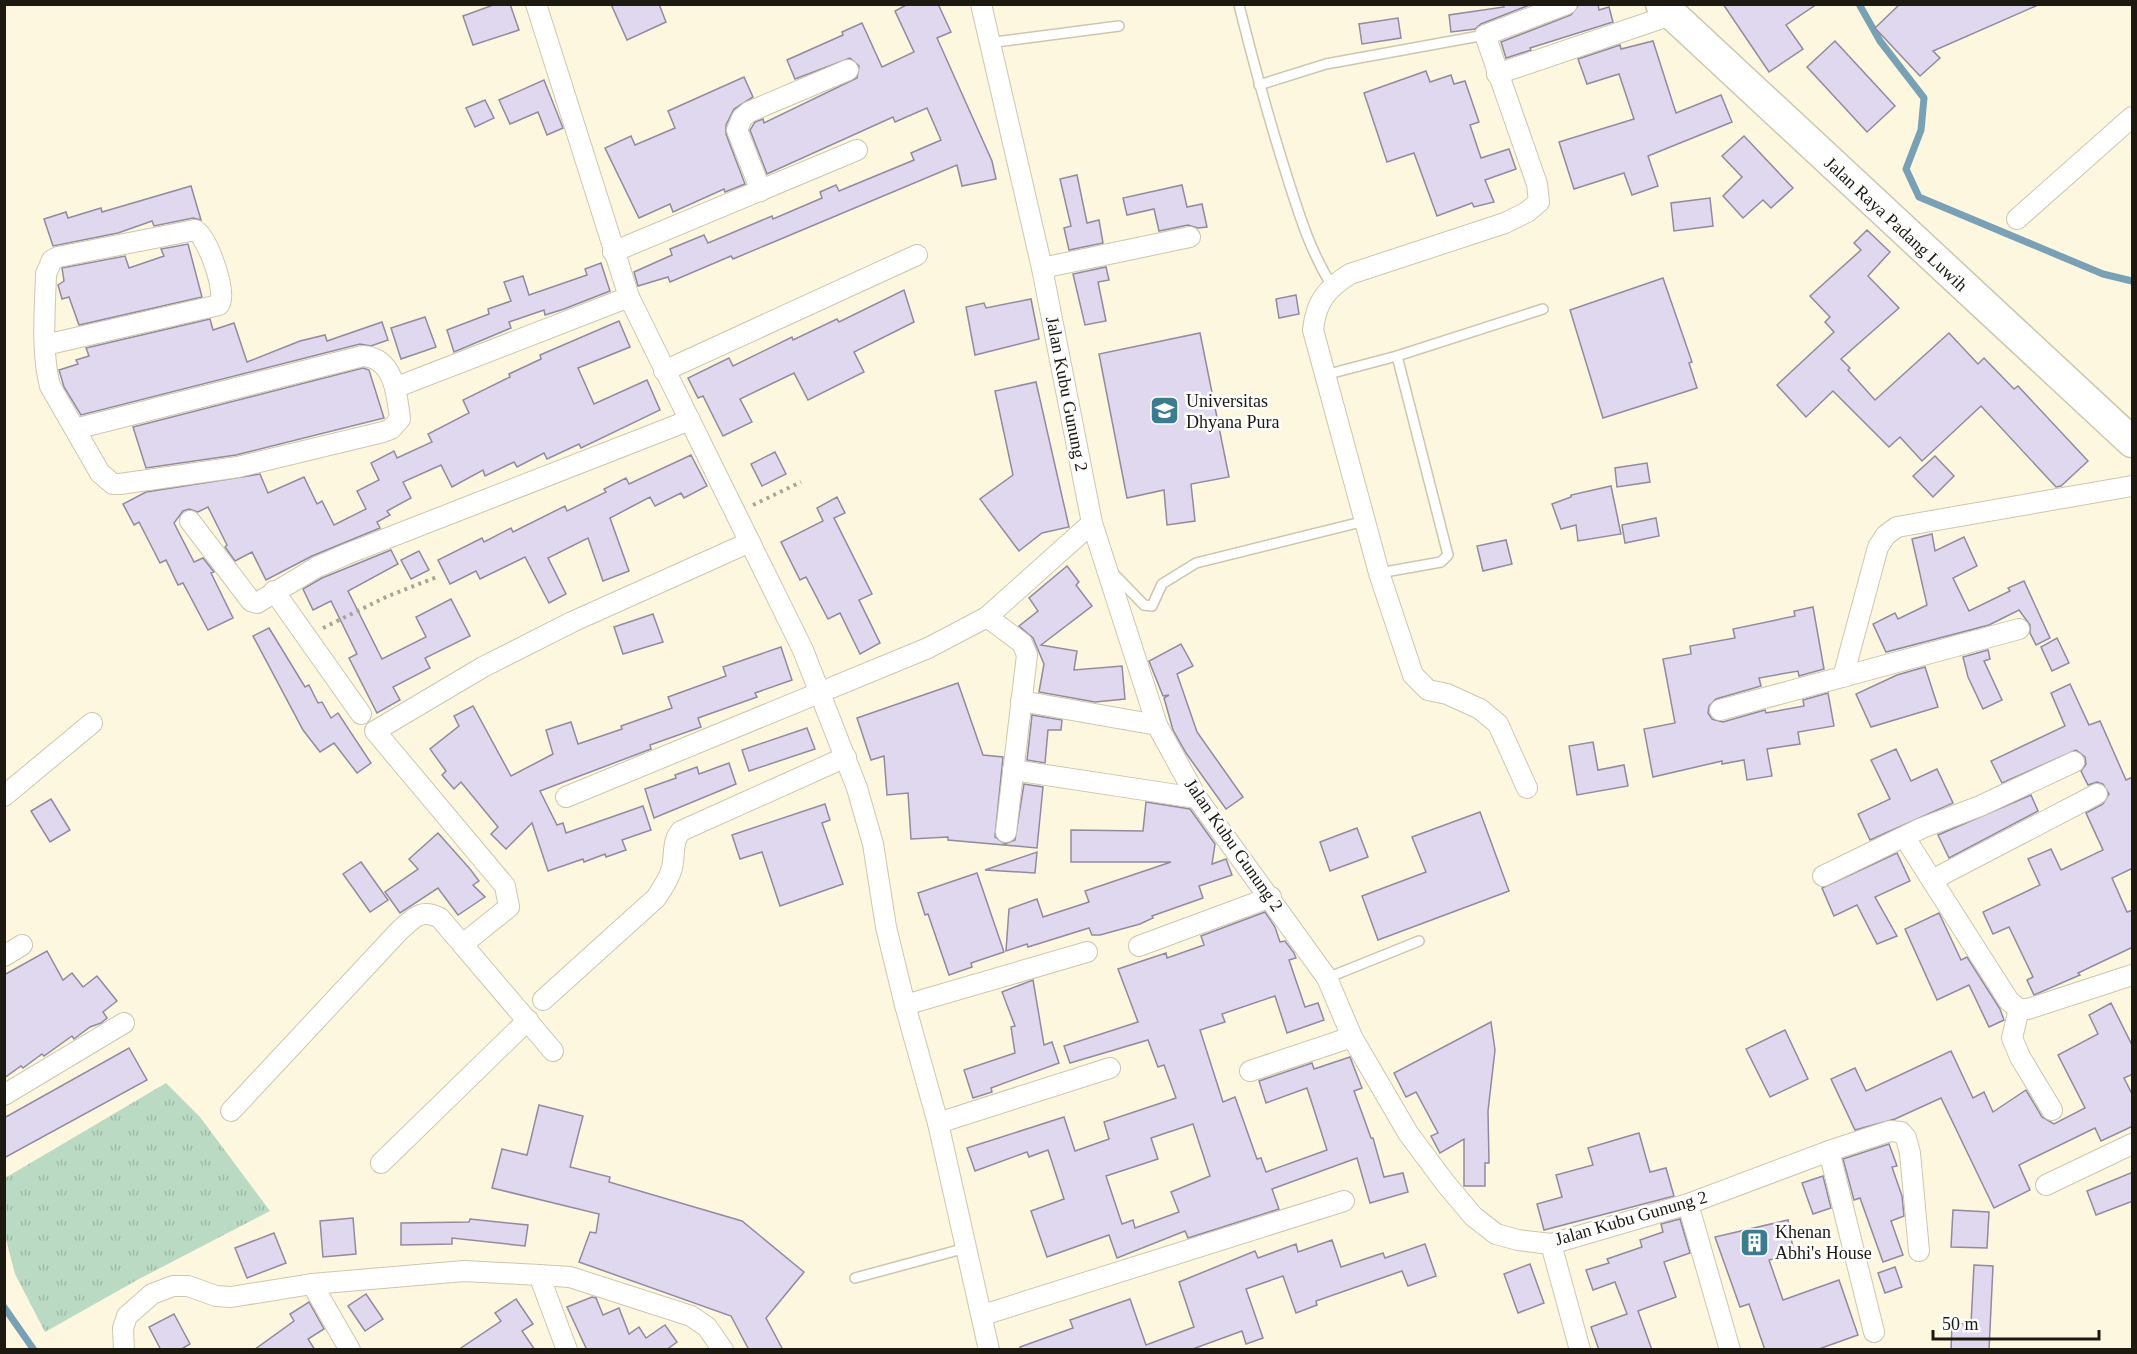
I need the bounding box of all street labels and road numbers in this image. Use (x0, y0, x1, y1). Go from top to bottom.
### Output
street label: Jalan Raya Padang Luwih (1821, 153, 1971, 295)
street label: Jalan Kubu Gunung 2 (1042, 315, 1092, 473)
street label: Jalan Kubu Gunung 2 (1181, 775, 1287, 915)
street label: Jalan Kubu Gunung 2 (1553, 1187, 1709, 1249)

